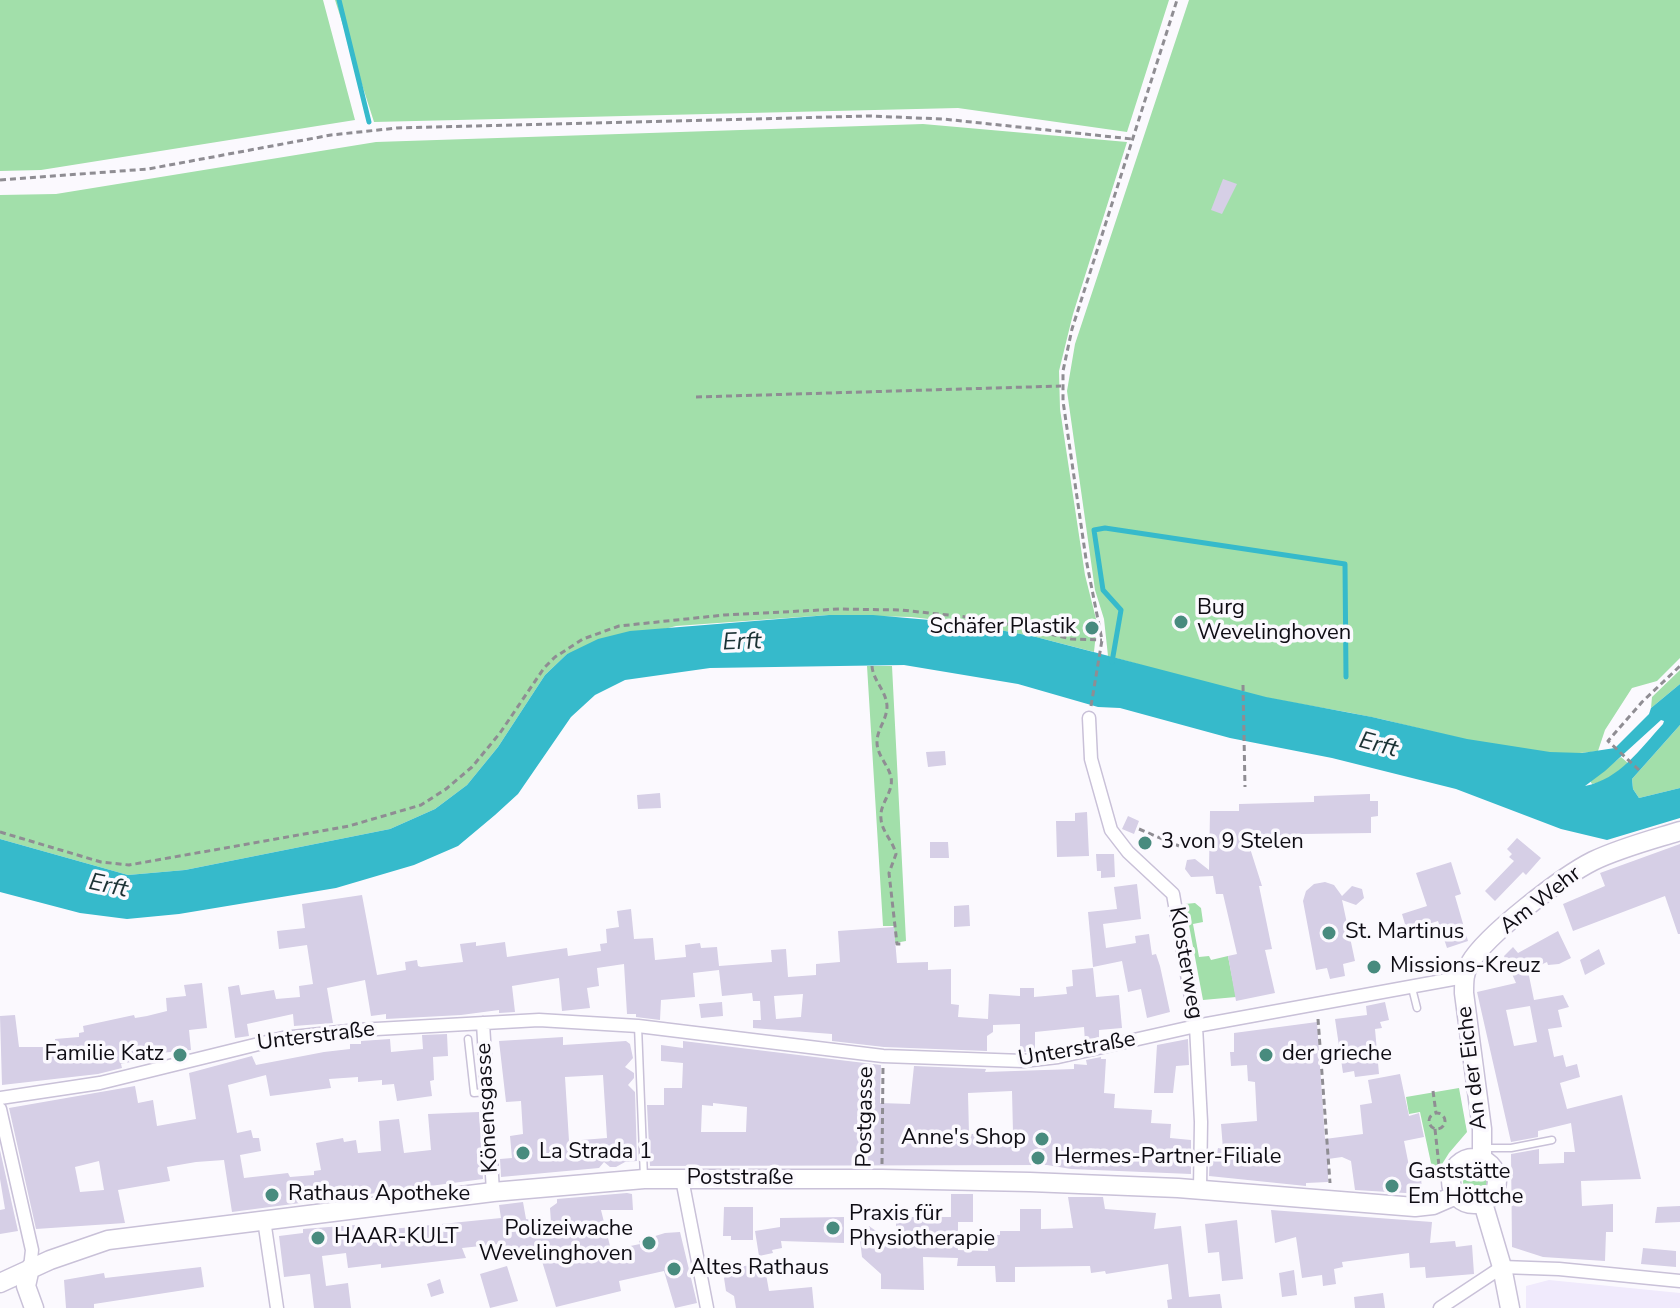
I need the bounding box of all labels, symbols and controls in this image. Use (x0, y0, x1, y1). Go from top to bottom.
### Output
place label: Burg Wevelinghoven (1197, 596, 1351, 648)
marker: Burg Wevelinghoven (1172, 613, 1190, 631)
place label: Schäfer Plastik (930, 615, 1076, 641)
marker: Schäfer Plastik (1083, 619, 1101, 637)
water label: Erft (722, 628, 762, 658)
water label: Erft (1355, 727, 1401, 765)
place label: 3 von 9 Stelen (1161, 830, 1304, 856)
marker: 3 von 9 Stelen (1136, 834, 1154, 852)
street label: Am Wehr (1495, 861, 1587, 941)
water label: Erft (86, 869, 130, 905)
street label: Klosterweg (1162, 905, 1208, 1021)
place label: St. Martinus (1345, 920, 1464, 946)
marker: St. Martinus (1320, 924, 1338, 942)
place label: Missions-Kreuz (1390, 954, 1541, 980)
marker: Missions-Kreuz (1365, 958, 1383, 976)
street label: An der Eiche (1452, 1005, 1494, 1131)
street label: Unterstraße (256, 1017, 376, 1057)
street label: Unterstraße (1016, 1027, 1138, 1073)
place label: Familie Katz (45, 1042, 164, 1068)
street label: Könensgasse (471, 1042, 505, 1174)
place label: der grieche (1282, 1042, 1392, 1068)
marker: Familie Katz (171, 1046, 189, 1064)
marker: der grieche (1257, 1046, 1275, 1064)
street label: Postgasse (852, 1066, 880, 1168)
place label: Anne's Shop (901, 1126, 1026, 1152)
marker: Anne's Shop (1033, 1130, 1051, 1148)
place label: La Strada 1 (539, 1140, 652, 1166)
marker: La Strada 1 (514, 1144, 532, 1162)
place label: Hermes-Partner-Filiale (1054, 1145, 1281, 1171)
marker: Hermes-Partner-Filiale (1029, 1149, 1047, 1167)
place label: Gaststätte Em Höttche (1408, 1160, 1524, 1212)
street label: Poststraße (687, 1166, 793, 1192)
marker: Gaststätte Em Höttche (1383, 1177, 1401, 1195)
place label: Rathaus Apotheke (288, 1182, 470, 1208)
marker: Rathaus Apotheke (263, 1186, 281, 1204)
place label: Praxis für Physiotherapie (849, 1202, 995, 1254)
place label: Polizeiwache Wevelinghoven (479, 1217, 633, 1268)
marker: Praxis für Physiotherapie (824, 1219, 842, 1237)
place label: HAAR-KULT (334, 1225, 458, 1251)
marker: HAAR-KULT (309, 1229, 327, 1247)
marker: Polizeiwache Wevelinghoven (640, 1234, 658, 1252)
place label: Altes Rathaus (690, 1256, 829, 1282)
marker: Altes Rathaus (665, 1260, 683, 1278)

